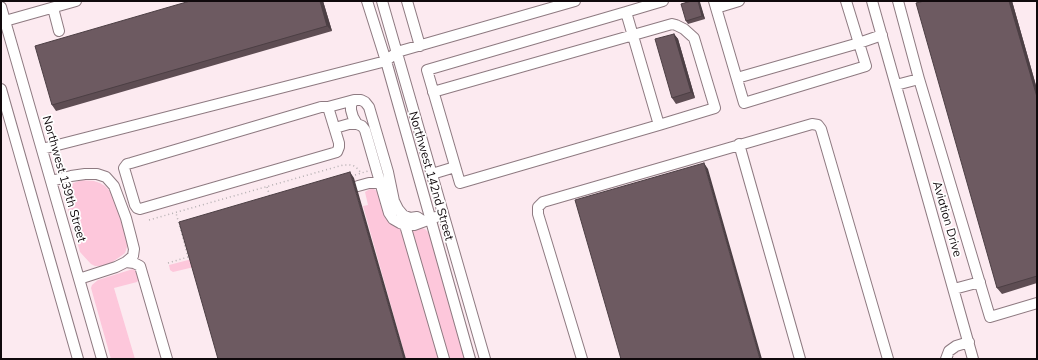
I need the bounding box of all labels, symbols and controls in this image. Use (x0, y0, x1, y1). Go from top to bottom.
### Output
street label: Northwest 142nd Street (406, 110, 456, 242)
street label: Northwest 139th Street (39, 114, 89, 244)
street label: Aviation Drive (929, 180, 965, 258)

